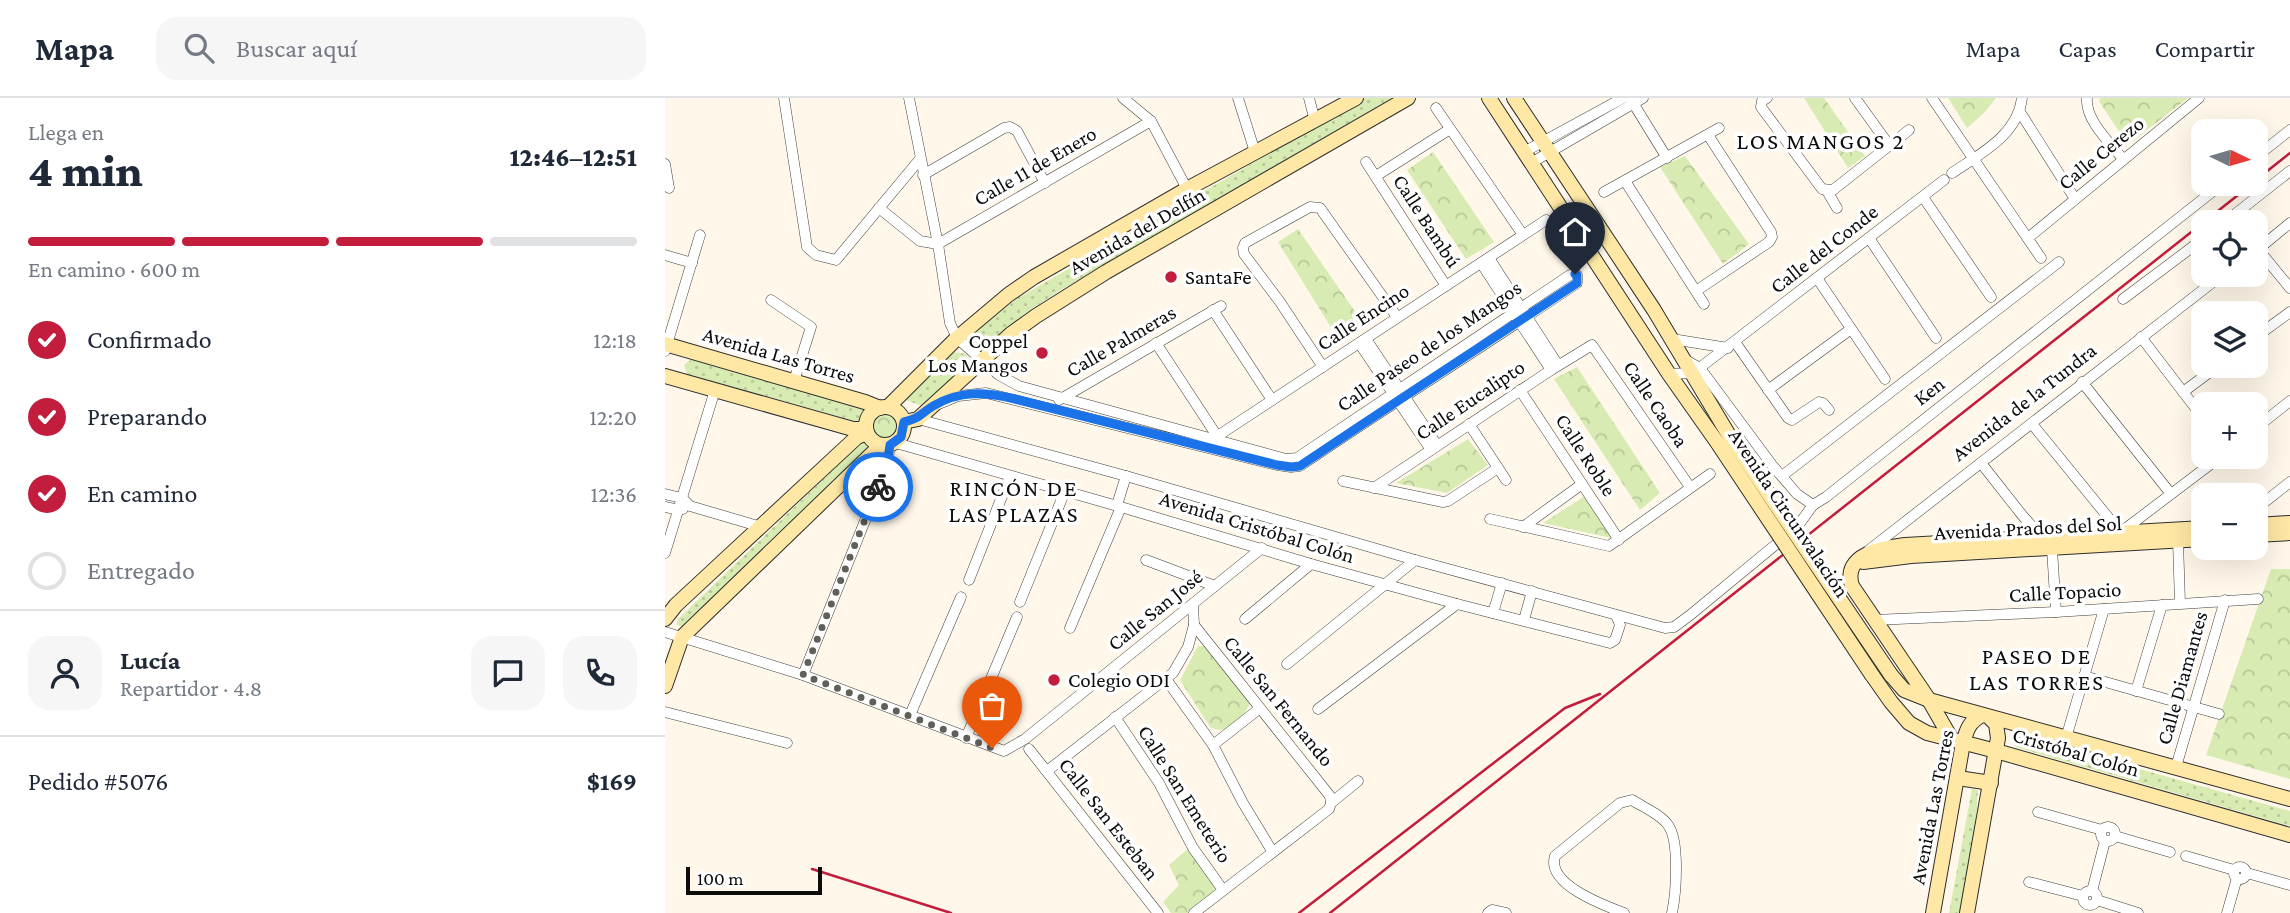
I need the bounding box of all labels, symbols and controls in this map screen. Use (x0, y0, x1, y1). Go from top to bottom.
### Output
search box (156, 17, 646, 80)
icon: search (180, 29, 218, 67)
text: Mapa (35, 30, 114, 67)
text: Buscar aquí (236, 34, 357, 63)
text: Mapa (1966, 35, 2021, 62)
text: Capas (2059, 35, 2117, 62)
text: Compartir (2155, 35, 2255, 62)
street label: Calle Cerezo (2053, 111, 2149, 195)
text: Llega en (28, 119, 104, 145)
north arrow (2191, 119, 2268, 196)
map controls (2191, 119, 2268, 560)
street label: Calle 11 de Enero (969, 121, 1101, 211)
district label: LOS MANGOS 2 (1736, 128, 1906, 154)
text: 12:46–12:51 (509, 143, 637, 172)
text: 4 min (28, 145, 143, 196)
street label: Calle Bambú (1388, 170, 1466, 272)
street label: Avenida del Delfín (1065, 182, 1209, 280)
street label: Calle del Conde (1765, 199, 1883, 299)
pin (1545, 202, 1605, 274)
button: locate (2191, 210, 2268, 287)
icon: home (1556, 213, 1594, 251)
text: En camino · 600 m (28, 256, 200, 282)
place label: SantaFe (1185, 265, 1252, 289)
marker: SantaFe (1163, 269, 1179, 285)
street label: Calle Paseo de los Mangos (1332, 275, 1526, 417)
street label: Calle Encino (1313, 278, 1413, 356)
street label: Calle Palmeras (1062, 300, 1180, 382)
button: layers (2191, 301, 2268, 378)
icon: check (28, 321, 66, 359)
street label: Avenida Las Torres (700, 322, 858, 388)
text: Confirmado (87, 325, 212, 354)
text: 12:18 (593, 327, 637, 353)
place label: Coppel Los Mangos (928, 329, 1028, 377)
street label: Avenida de la Tundra (1947, 338, 2101, 466)
marker: Coppel Los Mangos (1034, 345, 1050, 361)
street label: Calle Eucalipto (1411, 355, 1529, 445)
street label: Calle Caoba (1618, 356, 1694, 452)
street label: Ken (1909, 372, 1949, 410)
button: + (2191, 392, 2268, 469)
icon: check (28, 398, 66, 436)
text: Preparando (87, 402, 207, 431)
text: 12:20 (589, 404, 637, 430)
street label: Calle Roble (1550, 409, 1622, 501)
street label: Avenida Circunvalación (1724, 424, 1854, 602)
courier (843, 452, 913, 522)
icon: bike (859, 468, 897, 506)
icon: check (28, 475, 66, 513)
district label: RINCÓN DE LAS PLAZAS (948, 475, 1080, 527)
text: En camino (87, 479, 197, 508)
text: 12:36 (591, 481, 637, 507)
button: − (2191, 483, 2268, 560)
street label: Avenida Cristóbal Colón (1157, 486, 1357, 568)
street label: Avenida Prados del Sol (1933, 511, 2123, 545)
text: Entregado (87, 556, 195, 585)
street label: Calle San José (1103, 564, 1207, 656)
street label: Calle Topacio (2008, 577, 2122, 607)
street label: Calle Diamantes (2152, 609, 2212, 747)
street label: Calle San Fernando (1219, 631, 1339, 771)
button: person (28, 636, 102, 710)
button: chat (471, 636, 545, 710)
button: phone (563, 636, 637, 710)
district label: PASEO DE LAS TORRES (1969, 643, 2105, 695)
text: Lucía (120, 646, 180, 675)
place label: Colegio ODI (1068, 668, 1170, 692)
marker: Colegio ODI (1046, 672, 1062, 688)
text: Repartidor · 4.8 (120, 675, 262, 701)
pin (962, 676, 1022, 748)
icon: bag (973, 687, 1011, 725)
street label: Calle San Emeterio (1133, 721, 1237, 867)
street label: Cristóbal Colón (2010, 722, 2142, 782)
street label: Avenida Las Torres (1905, 728, 1959, 886)
street label: Calle San Esteban (1054, 753, 1164, 885)
text: Pedido #5076 (28, 767, 169, 796)
text: $169 (587, 767, 637, 796)
scale bar (686, 864, 823, 896)
text: 100 m (697, 868, 744, 889)

